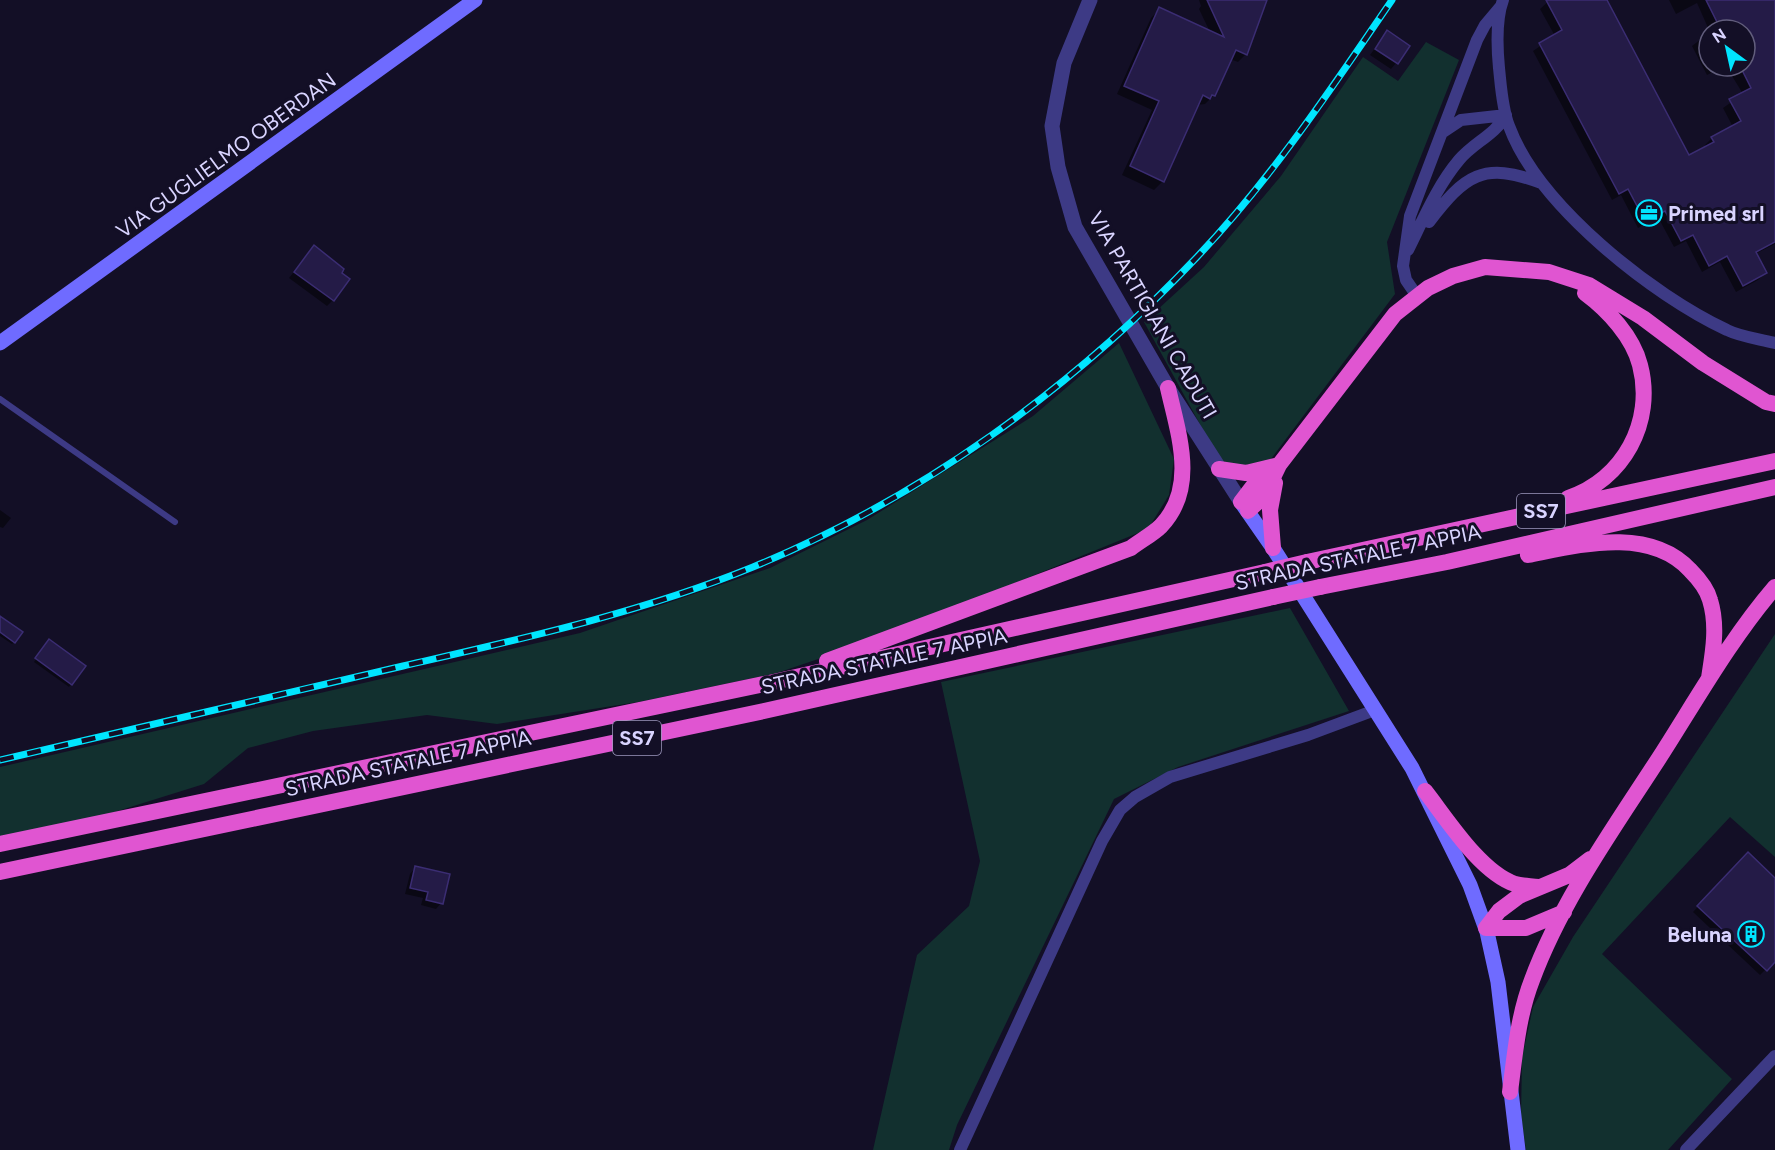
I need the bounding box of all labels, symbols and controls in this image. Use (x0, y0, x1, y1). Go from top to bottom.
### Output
north arrow (1697, 18, 1757, 78)
text: N (1709, 25, 1729, 47)
street label: VIA GUGLIELMO OBERDAN (111, 67, 341, 243)
office icon: Primed srl (1634, 198, 1664, 228)
place label: Primed srl (1668, 201, 1764, 226)
street label: VIA PARTIGIANI CADUTI (1083, 207, 1223, 423)
road number: SS7 (1517, 494, 1565, 528)
street label: STRADA STATALE 7 APPIA (1233, 519, 1483, 595)
street label: STRADA STATALE 7 APPIA (759, 623, 1009, 699)
road number: SS7 (613, 721, 661, 755)
street label: STRADA STATALE 7 APPIA (283, 725, 533, 801)
building icon: Beluna (1736, 919, 1766, 949)
place label: Beluna (1667, 922, 1732, 947)

